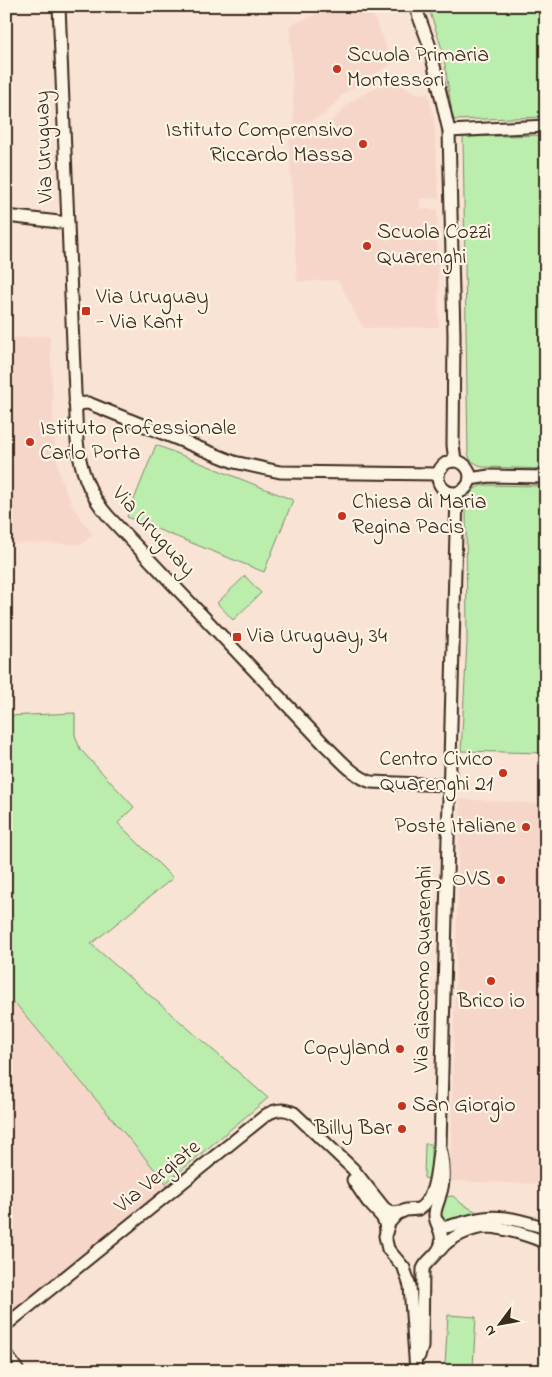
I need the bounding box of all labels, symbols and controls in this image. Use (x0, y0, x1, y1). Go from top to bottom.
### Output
place label: Scuola Primaria Montessori (347, 40, 489, 97)
marker: Scuola Primaria Montessori (331, 63, 343, 75)
street label: Via Uruguay (27, 90, 64, 205)
place label: Istituto Comprensivo Riccardo Massa (166, 115, 353, 172)
marker: Istituto Comprensivo Riccardo Massa (357, 138, 369, 150)
place label: Scuola Cozzi Quarenghi (377, 217, 491, 275)
marker: Scuola Cozzi Quarenghi (361, 240, 373, 252)
place label: Via Uruguay - Via Kant (95, 282, 209, 339)
marker: Via Uruguay - Via Kant (80, 305, 92, 317)
place label: Istituto professionale Carlo Porta (40, 413, 236, 470)
marker: Istituto professionale Carlo Porta (24, 436, 36, 448)
street label: Via Uruguay (102, 479, 203, 585)
place label: Chiesa di Maria Regina Pacis (352, 487, 487, 545)
marker: Chiesa di Maria Regina Pacis (336, 510, 348, 522)
place label: Via Uruguay, 34 (246, 621, 387, 654)
marker: Via Uruguay, 34 (231, 631, 243, 643)
place label: Centro Civico Quarenghi 21 (379, 744, 493, 802)
marker: Centro Civico Quarenghi 21 (497, 767, 509, 779)
place label: Poste Italiane (395, 811, 516, 843)
marker: Poste Italiane (520, 821, 532, 833)
place label: OVS (452, 864, 491, 896)
street label: Via Giacomo Quarenghi (406, 865, 443, 1074)
marker: OVS (495, 874, 507, 886)
marker: Brico io (485, 975, 497, 987)
place label: Brico io (456, 986, 525, 1018)
place label: Copyland (303, 1033, 390, 1066)
marker: Copyland (394, 1043, 406, 1055)
place label: San Giorgio (412, 1090, 516, 1123)
marker: San Giorgio (396, 1100, 408, 1112)
place label: Billy Bar (314, 1113, 392, 1146)
marker: Billy Bar (396, 1123, 408, 1135)
street label: Via Vergiate (107, 1132, 209, 1223)
north arrow (474, 1300, 524, 1350)
text: N (479, 1321, 502, 1340)

